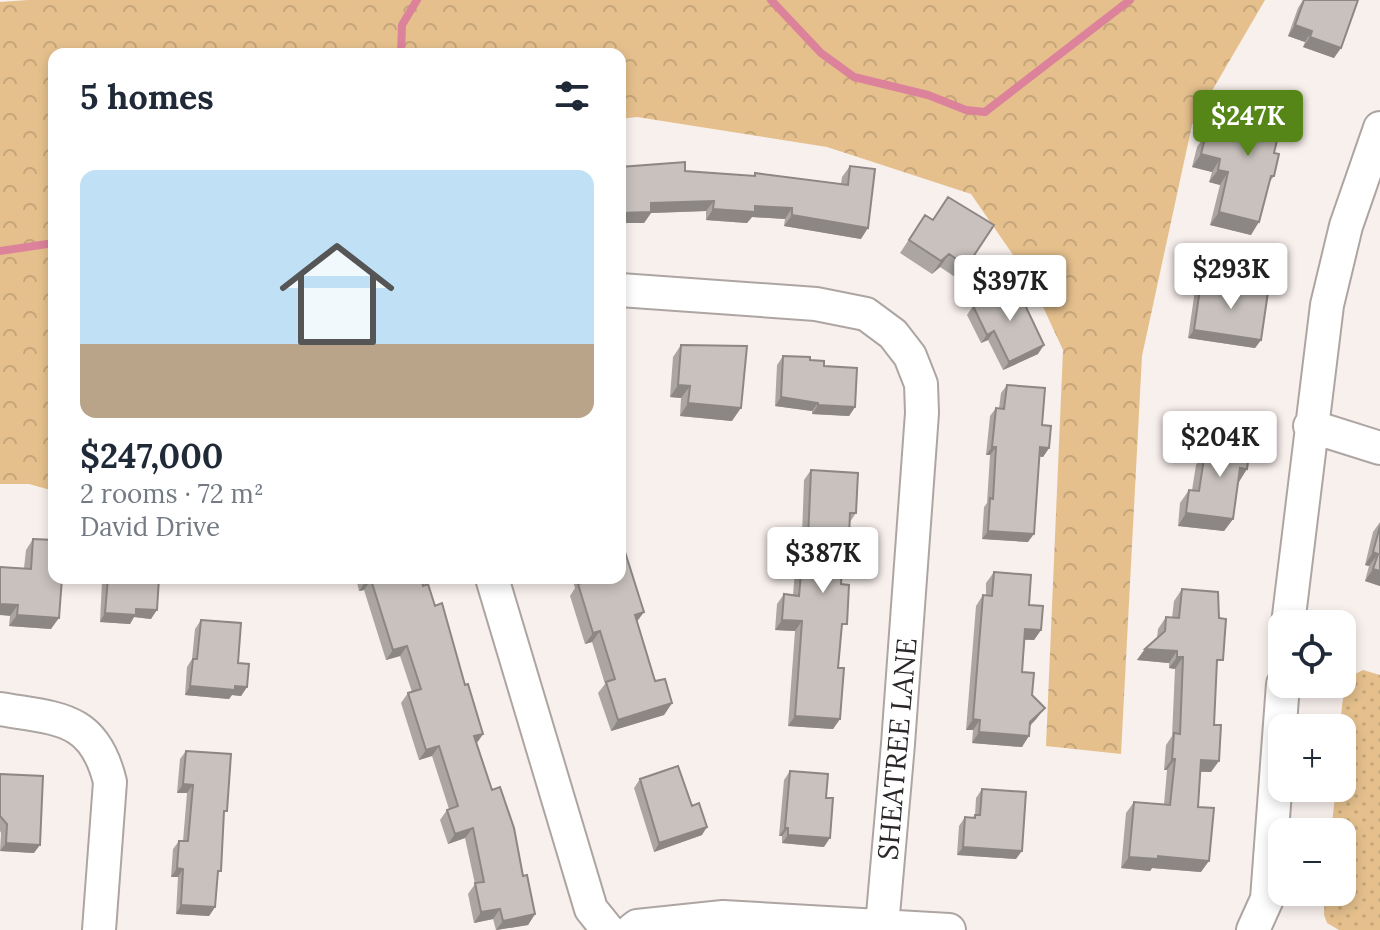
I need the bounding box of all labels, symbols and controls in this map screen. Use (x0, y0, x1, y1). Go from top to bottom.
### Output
icon: filters (550, 74, 594, 118)
text: 5 homes (80, 75, 214, 118)
pin: $247K (1192, 90, 1304, 158)
text: $247K (1211, 99, 1285, 132)
icon: home (265, 222, 409, 366)
pin: $293K (1175, 243, 1287, 311)
text: $293K (1192, 252, 1270, 285)
pin: $397K (954, 255, 1066, 323)
text: $397K (972, 264, 1048, 297)
pin: $204K (1164, 411, 1276, 479)
text: $204K (1181, 420, 1259, 453)
text: $247,000 (80, 434, 223, 477)
text: 2 rooms · 72 m² (80, 477, 264, 510)
text: David Drive (80, 510, 220, 543)
pin: $387K (767, 527, 879, 595)
text: $387K (785, 536, 861, 569)
map controls (1268, 610, 1356, 906)
button: locate (1268, 610, 1356, 698)
street label: SHEATREE LANE (869, 637, 925, 861)
button: + (1268, 714, 1356, 802)
button: − (1268, 818, 1356, 906)

